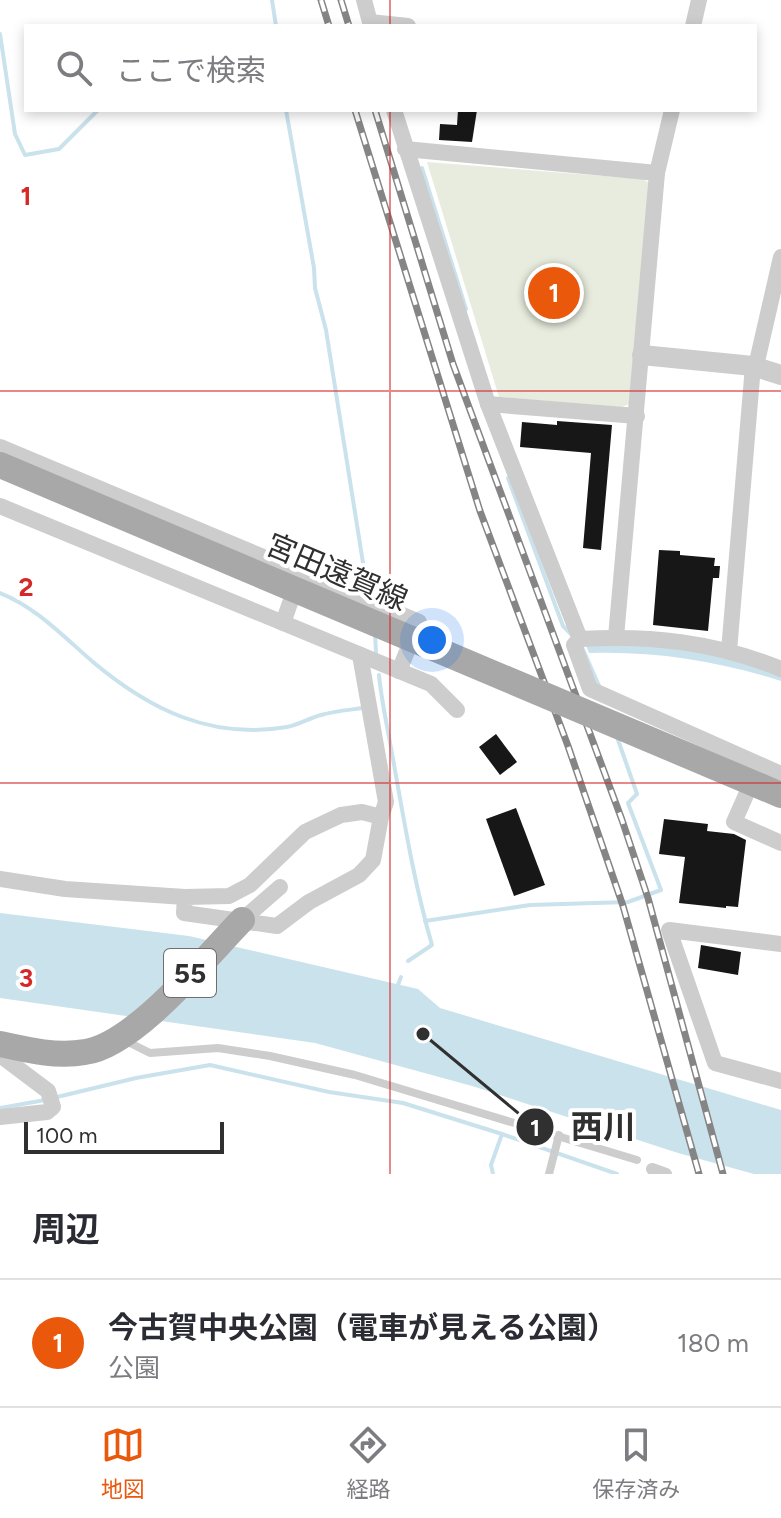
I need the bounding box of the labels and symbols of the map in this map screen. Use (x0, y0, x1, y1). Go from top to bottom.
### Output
text: 1 (21, 180, 31, 212)
pin: 1 (528, 263, 580, 323)
street label: 宮田遠賀線 (261, 526, 413, 618)
text: 2 (18, 571, 34, 603)
your location (412, 620, 452, 660)
road number: 55 (164, 949, 216, 997)
text: 3 (19, 962, 33, 994)
callout: 西川 (515, 1099, 651, 1155)
text: 西川 (571, 1108, 635, 1146)
text: 1 (530, 1113, 540, 1142)
scale bar (24, 1118, 224, 1154)

